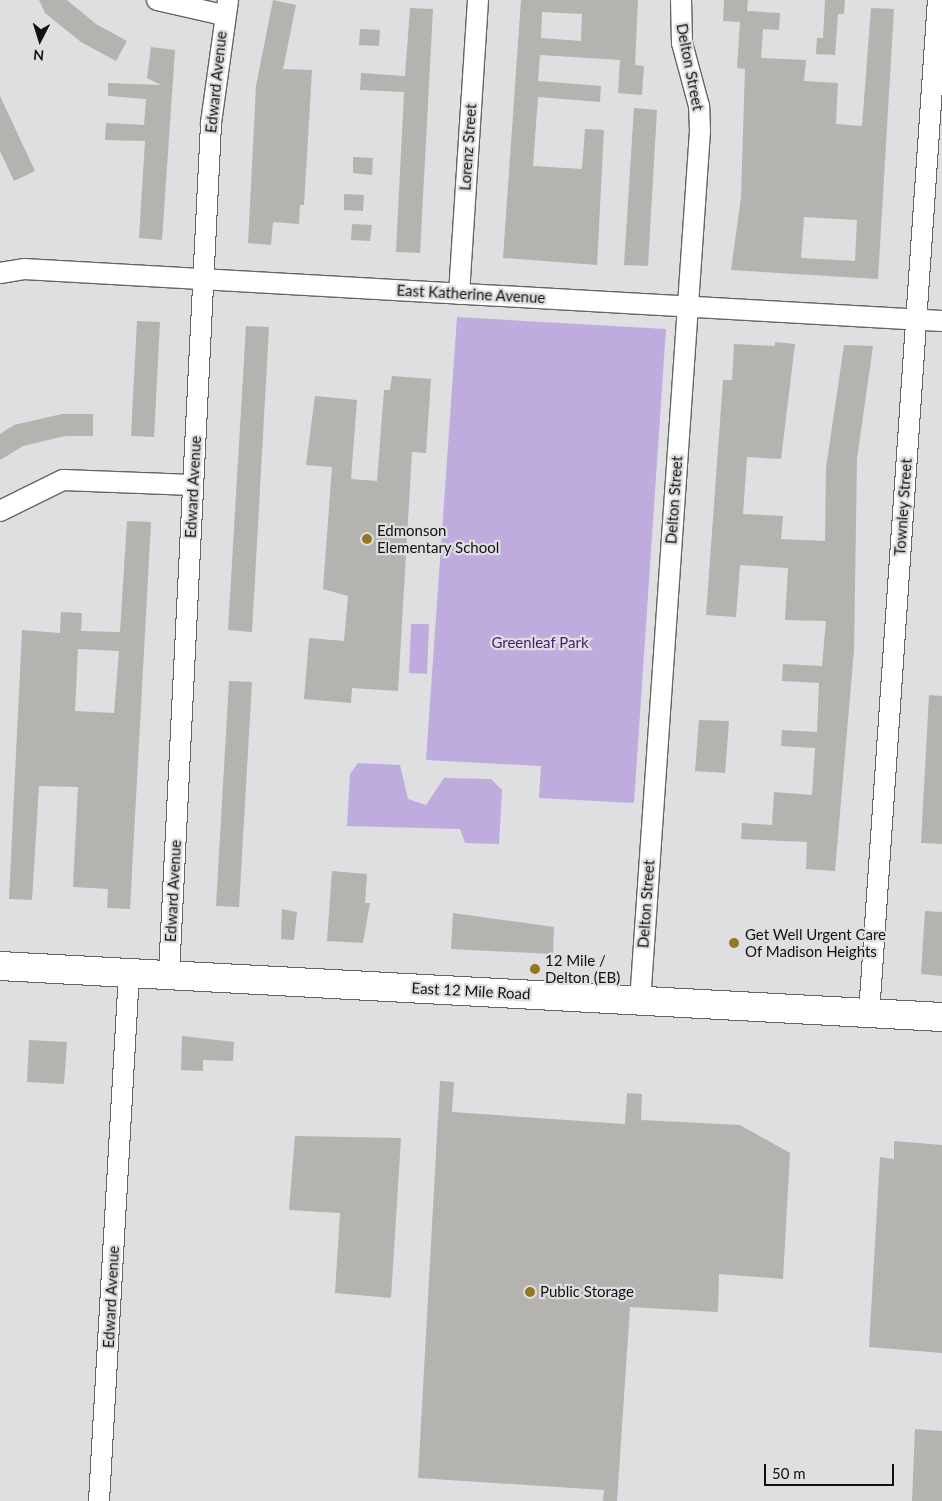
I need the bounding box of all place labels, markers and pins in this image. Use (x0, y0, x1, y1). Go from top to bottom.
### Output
place label: Edmonson Elementary School (377, 521, 500, 556)
marker: Edmonson Elementary School (361, 533, 373, 545)
place label: Get Well Urgent Care Of Madison Heights (745, 925, 886, 960)
marker: Get Well Urgent Care Of Madison Heights (727, 936, 741, 950)
place label: 12 Mile / Delton (EB) (545, 951, 620, 986)
marker: 12 Mile / Delton (EB) (529, 963, 541, 975)
place label: Public Storage (540, 1283, 634, 1301)
marker: Public Storage (524, 1286, 536, 1298)

